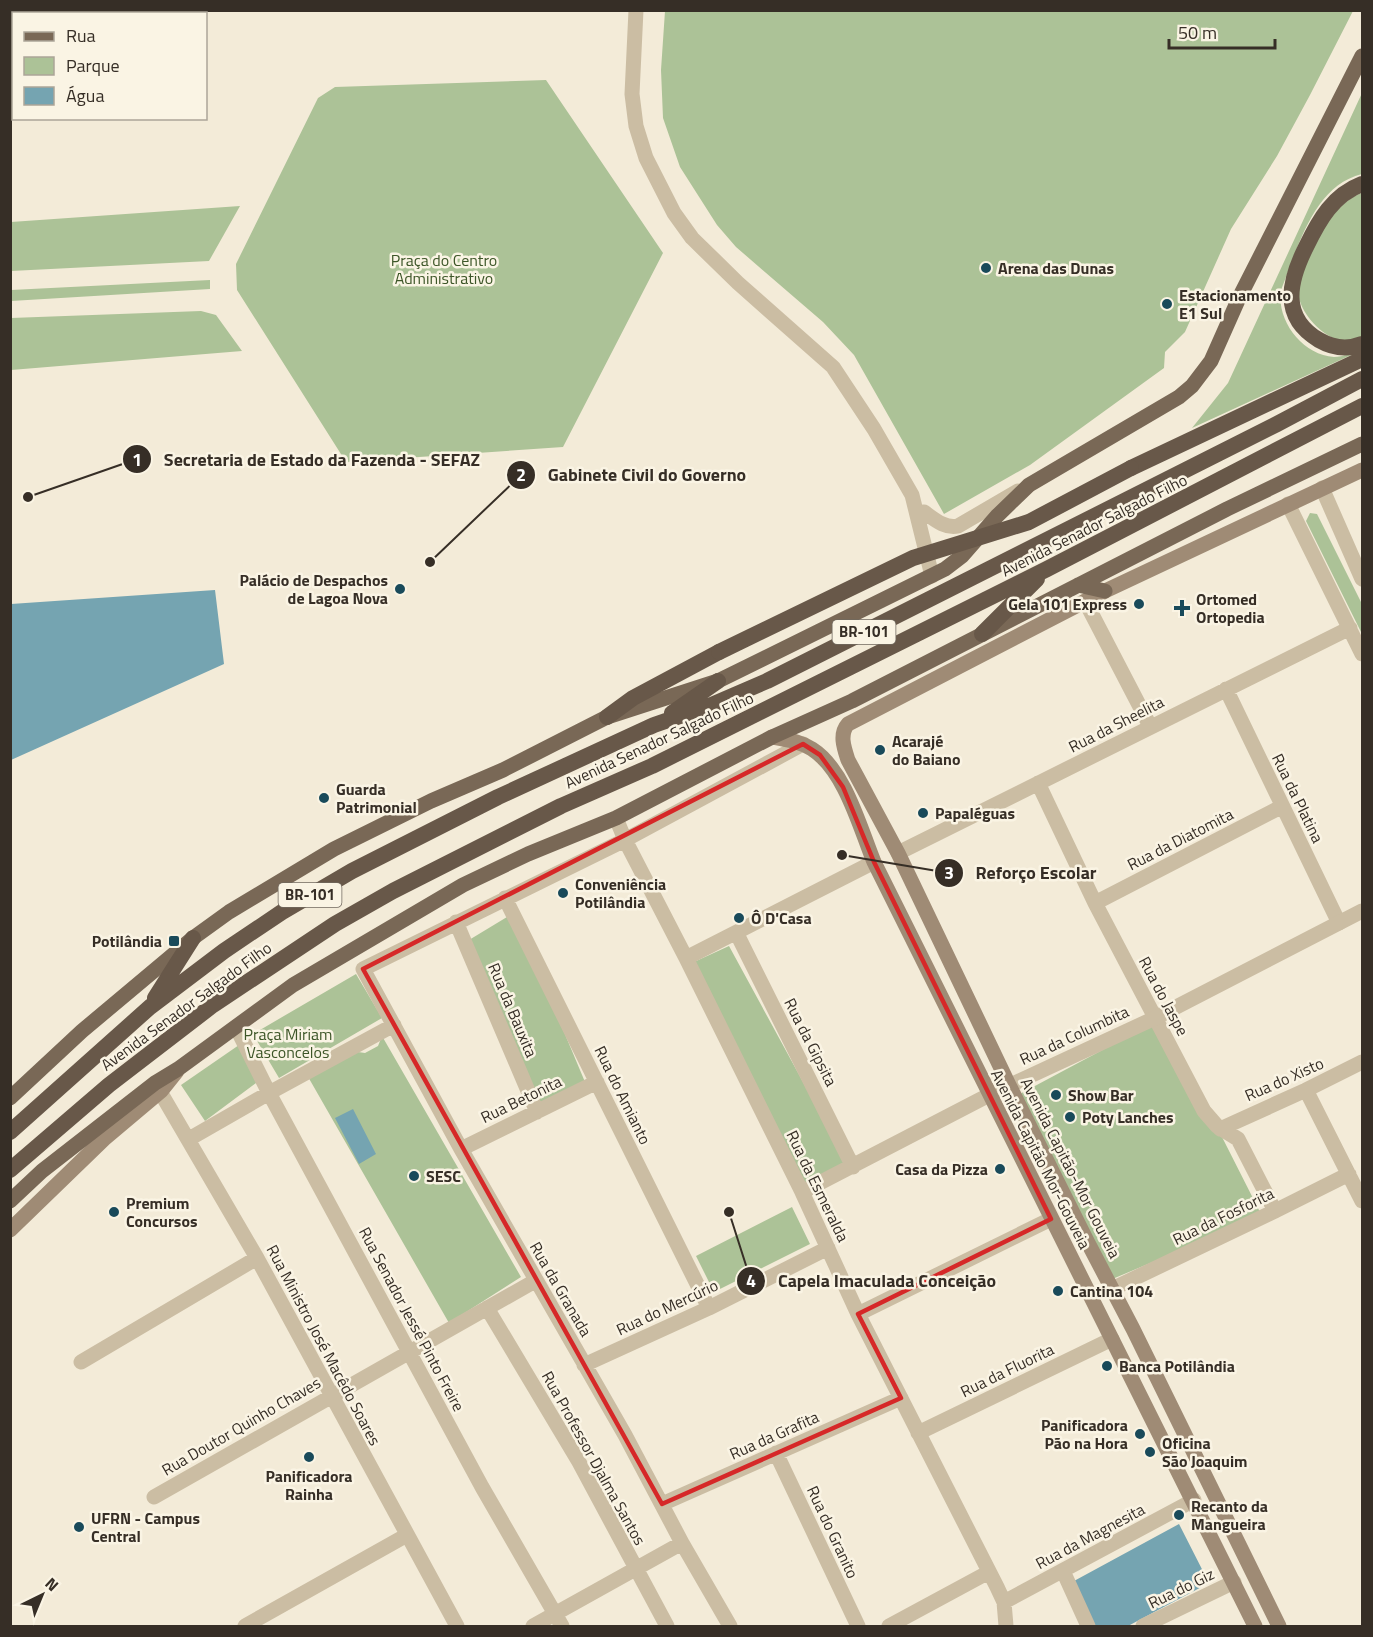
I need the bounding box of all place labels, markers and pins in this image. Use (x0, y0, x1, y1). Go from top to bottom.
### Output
place label: Arena das Dunas (998, 256, 1114, 280)
marker: Arena das Dunas (979, 261, 993, 275)
place label: Estacionamento E1 Sul (1179, 283, 1291, 325)
marker: Estacionamento E1 Sul (1160, 297, 1174, 311)
callout: Secretaria de Estado da Fazenda - SEFAZ (122, 441, 492, 477)
callout: Gabinete Civil do Governo (506, 457, 758, 493)
place label: Palácio de Despachos de Lagoa Nova (239, 568, 388, 610)
marker: Palácio de Despachos de Lagoa Nova (393, 582, 407, 596)
place label: Ortomed Ortopedia (1196, 587, 1265, 629)
place label: Gela 101 Express (1008, 592, 1127, 616)
marker: Gela 101 Express (1132, 597, 1146, 611)
marker: Ortomed Ortopedia (1173, 599, 1191, 617)
place label: Acarajé do Baiano (892, 729, 960, 771)
marker: Acarajé do Baiano (873, 743, 887, 757)
place label: Guarda Patrimonial (336, 777, 417, 819)
marker: Guarda Patrimonial (317, 791, 331, 805)
place label: Papaléguas (935, 801, 1015, 825)
marker: Papaléguas (916, 806, 930, 820)
callout: Reforço Escolar (934, 855, 1109, 891)
place label: Conveniência Potilândia (575, 872, 666, 914)
marker: Conveniência Potilândia (556, 886, 570, 900)
place label: Ô D'Casa (751, 906, 812, 930)
marker: Ô D'Casa (732, 911, 746, 925)
place label: Potilândia (92, 929, 162, 953)
marker: Potilândia (167, 934, 181, 948)
place label: Show Bar (1068, 1083, 1134, 1107)
marker: Show Bar (1049, 1088, 1063, 1102)
place label: Poty Lanches (1082, 1105, 1174, 1129)
marker: Poty Lanches (1063, 1110, 1077, 1124)
place label: Casa da Pizza (895, 1157, 988, 1181)
marker: Casa da Pizza (993, 1162, 1007, 1176)
place label: SESC (426, 1164, 461, 1188)
marker: SESC (407, 1169, 421, 1183)
place label: Premium Concursos (126, 1191, 197, 1233)
marker: Premium Concursos (107, 1205, 121, 1219)
callout: Capela Imaculada Conceição (736, 1263, 1008, 1299)
place label: Cantina 104 (1070, 1279, 1153, 1303)
marker: Cantina 104 (1051, 1284, 1065, 1298)
place label: Banca Potilândia (1119, 1354, 1235, 1378)
marker: Banca Potilândia (1100, 1359, 1114, 1373)
place label: Panificadora Pão na Hora (1041, 1413, 1128, 1455)
marker: Panificadora Pão na Hora (1133, 1427, 1147, 1441)
place label: Oficina São Joaquim (1162, 1431, 1247, 1473)
marker: Oficina São Joaquim (1143, 1445, 1157, 1459)
marker: Panificadora Rainha (302, 1450, 316, 1464)
place label: Panificadora Rainha (265, 1464, 353, 1506)
place label: Recanto da Mangueira (1191, 1494, 1268, 1536)
place label: UFRN - Campus Central (91, 1506, 200, 1548)
marker: Recanto da Mangueira (1172, 1508, 1186, 1522)
marker: UFRN - Campus Central (72, 1520, 86, 1534)

